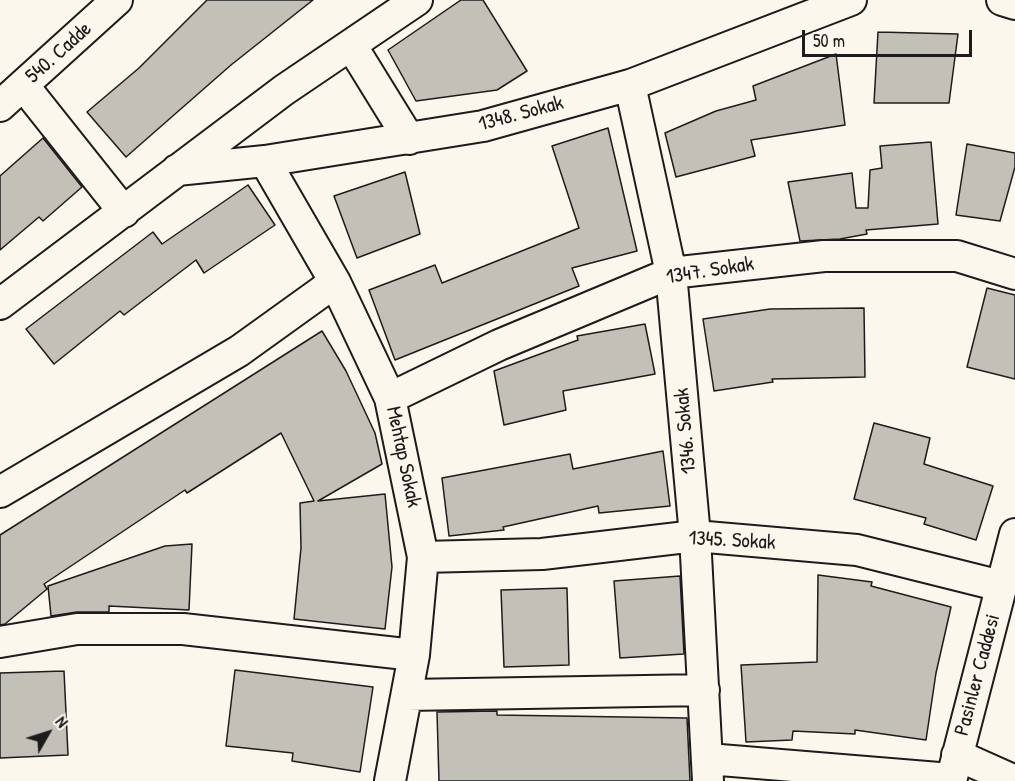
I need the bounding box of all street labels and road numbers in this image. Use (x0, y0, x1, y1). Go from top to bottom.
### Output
street label: 540. Cadde (21, 17, 97, 89)
street label: 1348. Sokak (476, 91, 566, 137)
street label: 1347. Sokak (664, 252, 756, 290)
street label: 1346. Sokak (670, 387, 702, 475)
street label: Mehtap Sokak (380, 404, 426, 510)
street label: 1345. Sokak (688, 526, 776, 556)
street label: Pasinler Caddesi (950, 611, 1006, 739)

